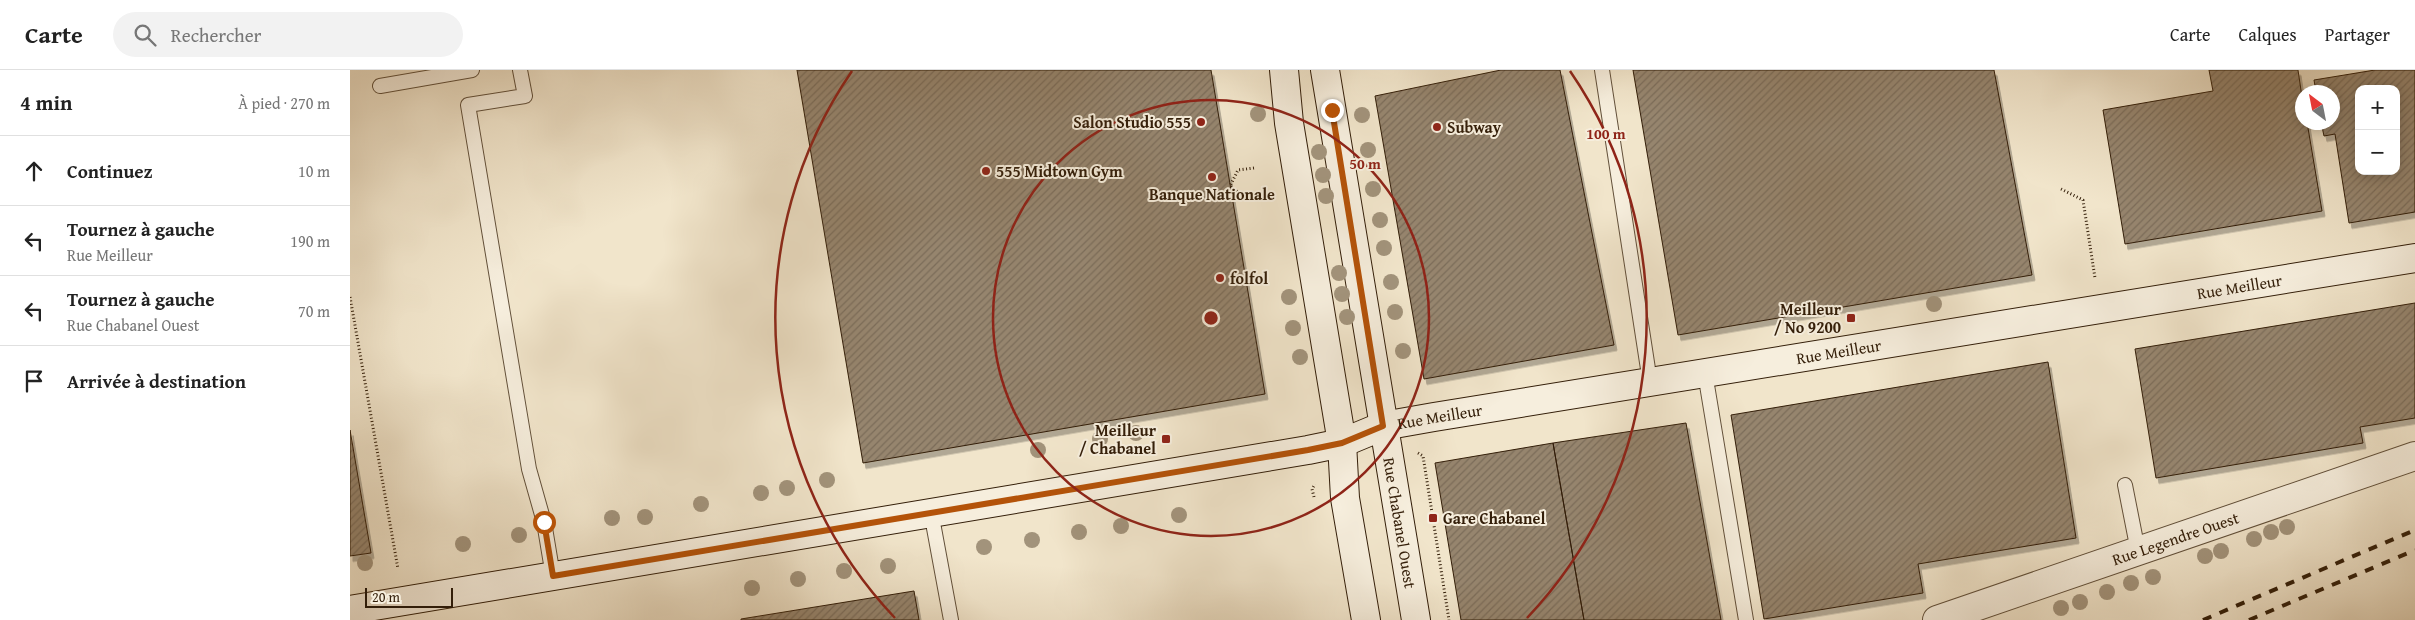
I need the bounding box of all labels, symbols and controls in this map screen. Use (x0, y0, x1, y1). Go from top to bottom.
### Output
search box (113, 12, 463, 57)
text: Carte (25, 17, 83, 52)
icon: search (131, 21, 159, 49)
text: Rechercher (171, 21, 261, 49)
text: Carte (2170, 21, 2211, 48)
text: Calques (2239, 21, 2297, 48)
text: Partager (2325, 21, 2390, 48)
north arrow (2295, 85, 2340, 130)
map controls (2355, 85, 2400, 175)
button: + (2355, 85, 2400, 130)
text: 4 min (20, 87, 72, 118)
text: À pied · 270 m (238, 91, 330, 115)
route end (1321, 99, 1344, 122)
place label: Salon Studio 555 (1073, 110, 1191, 134)
place label: Subway (1447, 115, 1502, 139)
marker: Salon Studio 555 (1195, 116, 1207, 128)
marker: Subway (1431, 121, 1443, 133)
text: 100 m (1586, 123, 1626, 144)
button: − (2355, 130, 2400, 175)
text: 50 m (1349, 153, 1381, 174)
icon: ahead (20, 157, 48, 185)
text: Continuez (67, 157, 153, 185)
text: 10 m (298, 159, 330, 183)
place label: 555 Midtown Gym (996, 159, 1123, 183)
marker: 555 Midtown Gym (980, 165, 992, 177)
marker: Banque Nationale (1206, 171, 1218, 183)
place label: Banque Nationale (1149, 182, 1275, 206)
text: Tournez à gauche (67, 215, 215, 243)
icon: left (20, 227, 48, 255)
text: 190 m (290, 229, 330, 253)
text: Rue Meilleur (67, 243, 153, 267)
place label: folfol (1230, 266, 1268, 290)
street label: Rue Meilleur (2195, 268, 2284, 305)
marker: folfol (1214, 272, 1226, 284)
text: Tournez à gauche (67, 285, 215, 313)
icon: left (20, 297, 48, 325)
place label: Meilleur / No 9200 (1774, 297, 1842, 339)
text: 70 m (298, 299, 330, 323)
centre of rings (1202, 309, 1220, 327)
marker: Meilleur / No 9200 (1845, 312, 1857, 324)
text: Rue Chabanel Ouest (67, 313, 199, 337)
street label: Rue Meilleur (1794, 333, 1883, 370)
icon: arrive (20, 367, 48, 395)
text: Arrivée à destination (67, 367, 246, 395)
street label: Rue Meilleur (1395, 397, 1484, 435)
place label: Meilleur / Chabanel (1079, 418, 1157, 460)
marker: Meilleur / Chabanel (1160, 433, 1172, 445)
street label: Rue Chabanel Ouest (1377, 456, 1423, 590)
street label: Rue Legendre Ouest (2109, 505, 2242, 571)
place label: Gare Chabanel (1443, 506, 1545, 530)
route start (533, 511, 556, 534)
marker: Gare Chabanel (1427, 512, 1439, 524)
scale bar (365, 585, 452, 608)
text: 20 m (372, 587, 400, 607)

